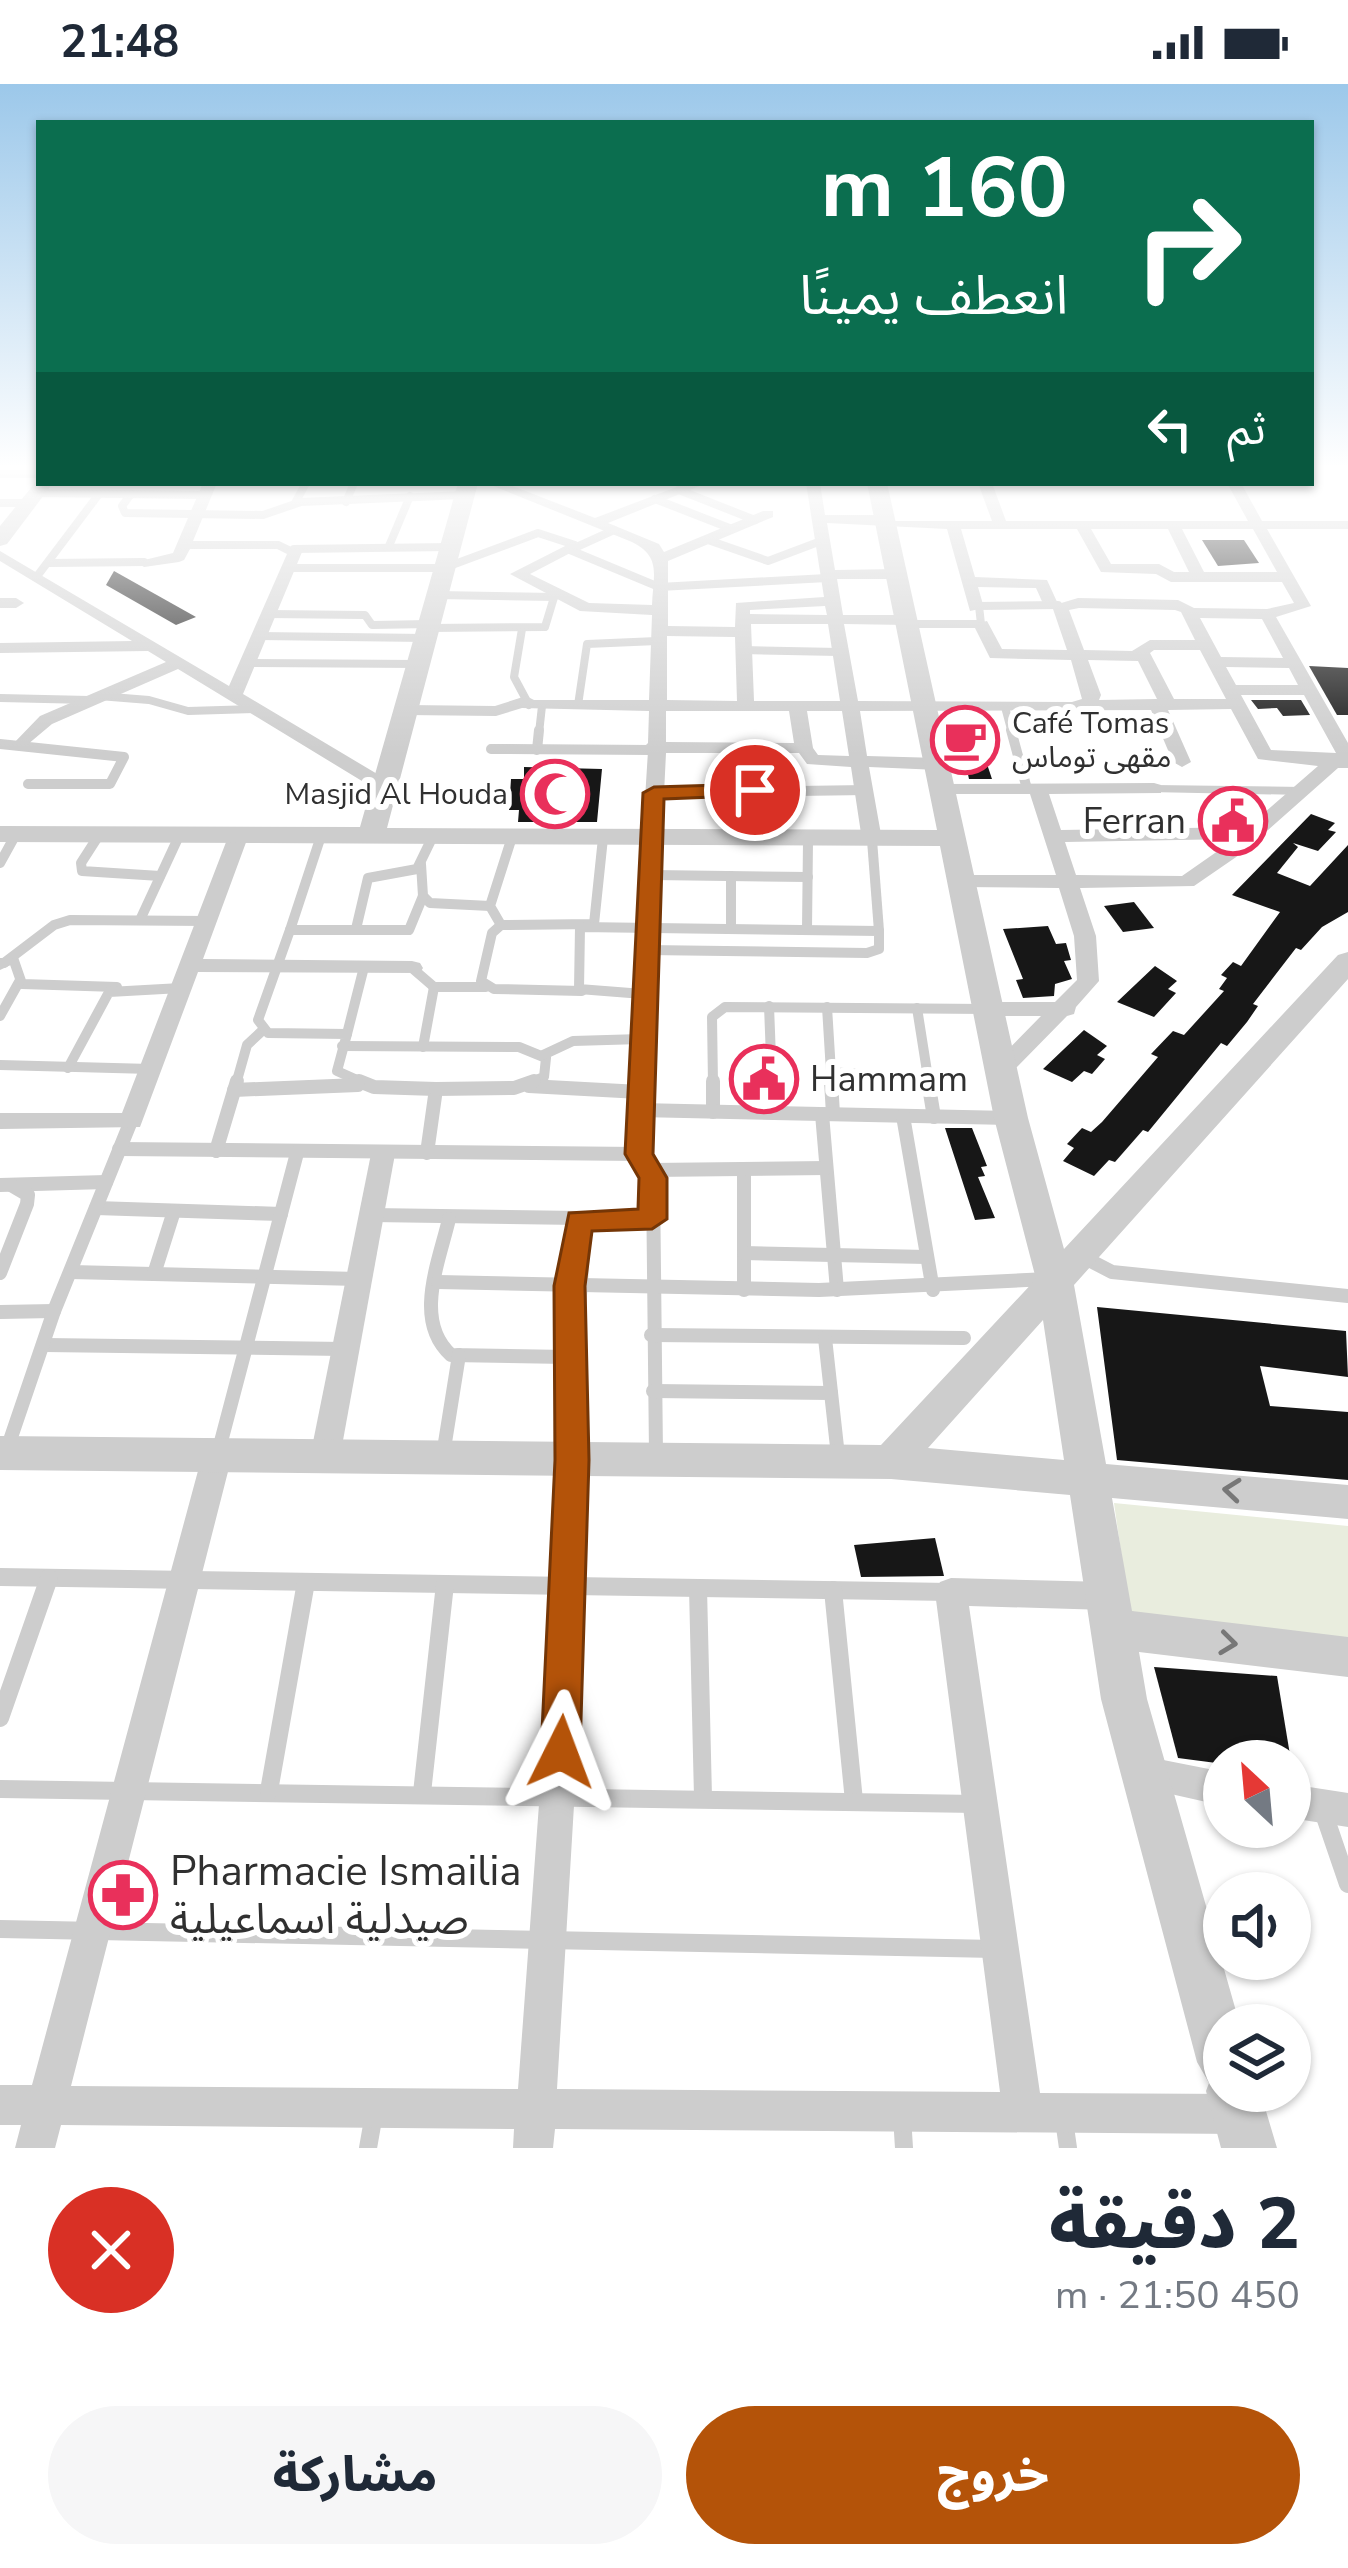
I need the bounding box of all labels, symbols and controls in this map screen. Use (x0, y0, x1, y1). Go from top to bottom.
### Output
text: 21:48 (60, 12, 179, 73)
text: 160 m (820, 131, 1068, 246)
icon: right (1110, 168, 1266, 324)
text: انعطف يمينًا (799, 259, 1068, 333)
icon: left (1137, 396, 1203, 462)
text: ثم (1227, 399, 1266, 460)
place label: Café Tomas مقهى توماس (1012, 703, 1171, 778)
cafe icon: Café Tomas مقهى توماس (930, 705, 1000, 775)
pin (704, 739, 806, 841)
icon: arrive (722, 757, 788, 823)
mosque icon: Masjid Al Houda (520, 759, 590, 829)
place label: Masjid Al Houda (285, 774, 508, 815)
public building icon: Ferran (1198, 786, 1268, 856)
place label: Ferran (1083, 797, 1186, 846)
public building icon: Hammam (729, 1044, 799, 1114)
place label: Hammam (810, 1055, 968, 1104)
one-way arrow (1222, 1478, 1241, 1503)
one-way arrow (1218, 1629, 1238, 1655)
position arrow (498, 1689, 624, 1815)
north arrow (1203, 1740, 1311, 1848)
map controls (1203, 1740, 1311, 2112)
place label: Pharmacie Ismailia صيدلية اسماعيلية (170, 1843, 522, 1948)
pharmacy icon: Pharmacie Ismailia صيدلية اسماعيلية (88, 1860, 158, 1930)
button: sound (1203, 1872, 1311, 1980)
button: layers (1203, 2004, 1311, 2112)
text: 2 دقيقة (1049, 2175, 1300, 2273)
button: close (48, 2187, 174, 2313)
text: 450 m · 21:50 (1055, 2269, 1300, 2322)
button: مشاركة (48, 2406, 662, 2544)
button: خروج (686, 2406, 1300, 2544)

